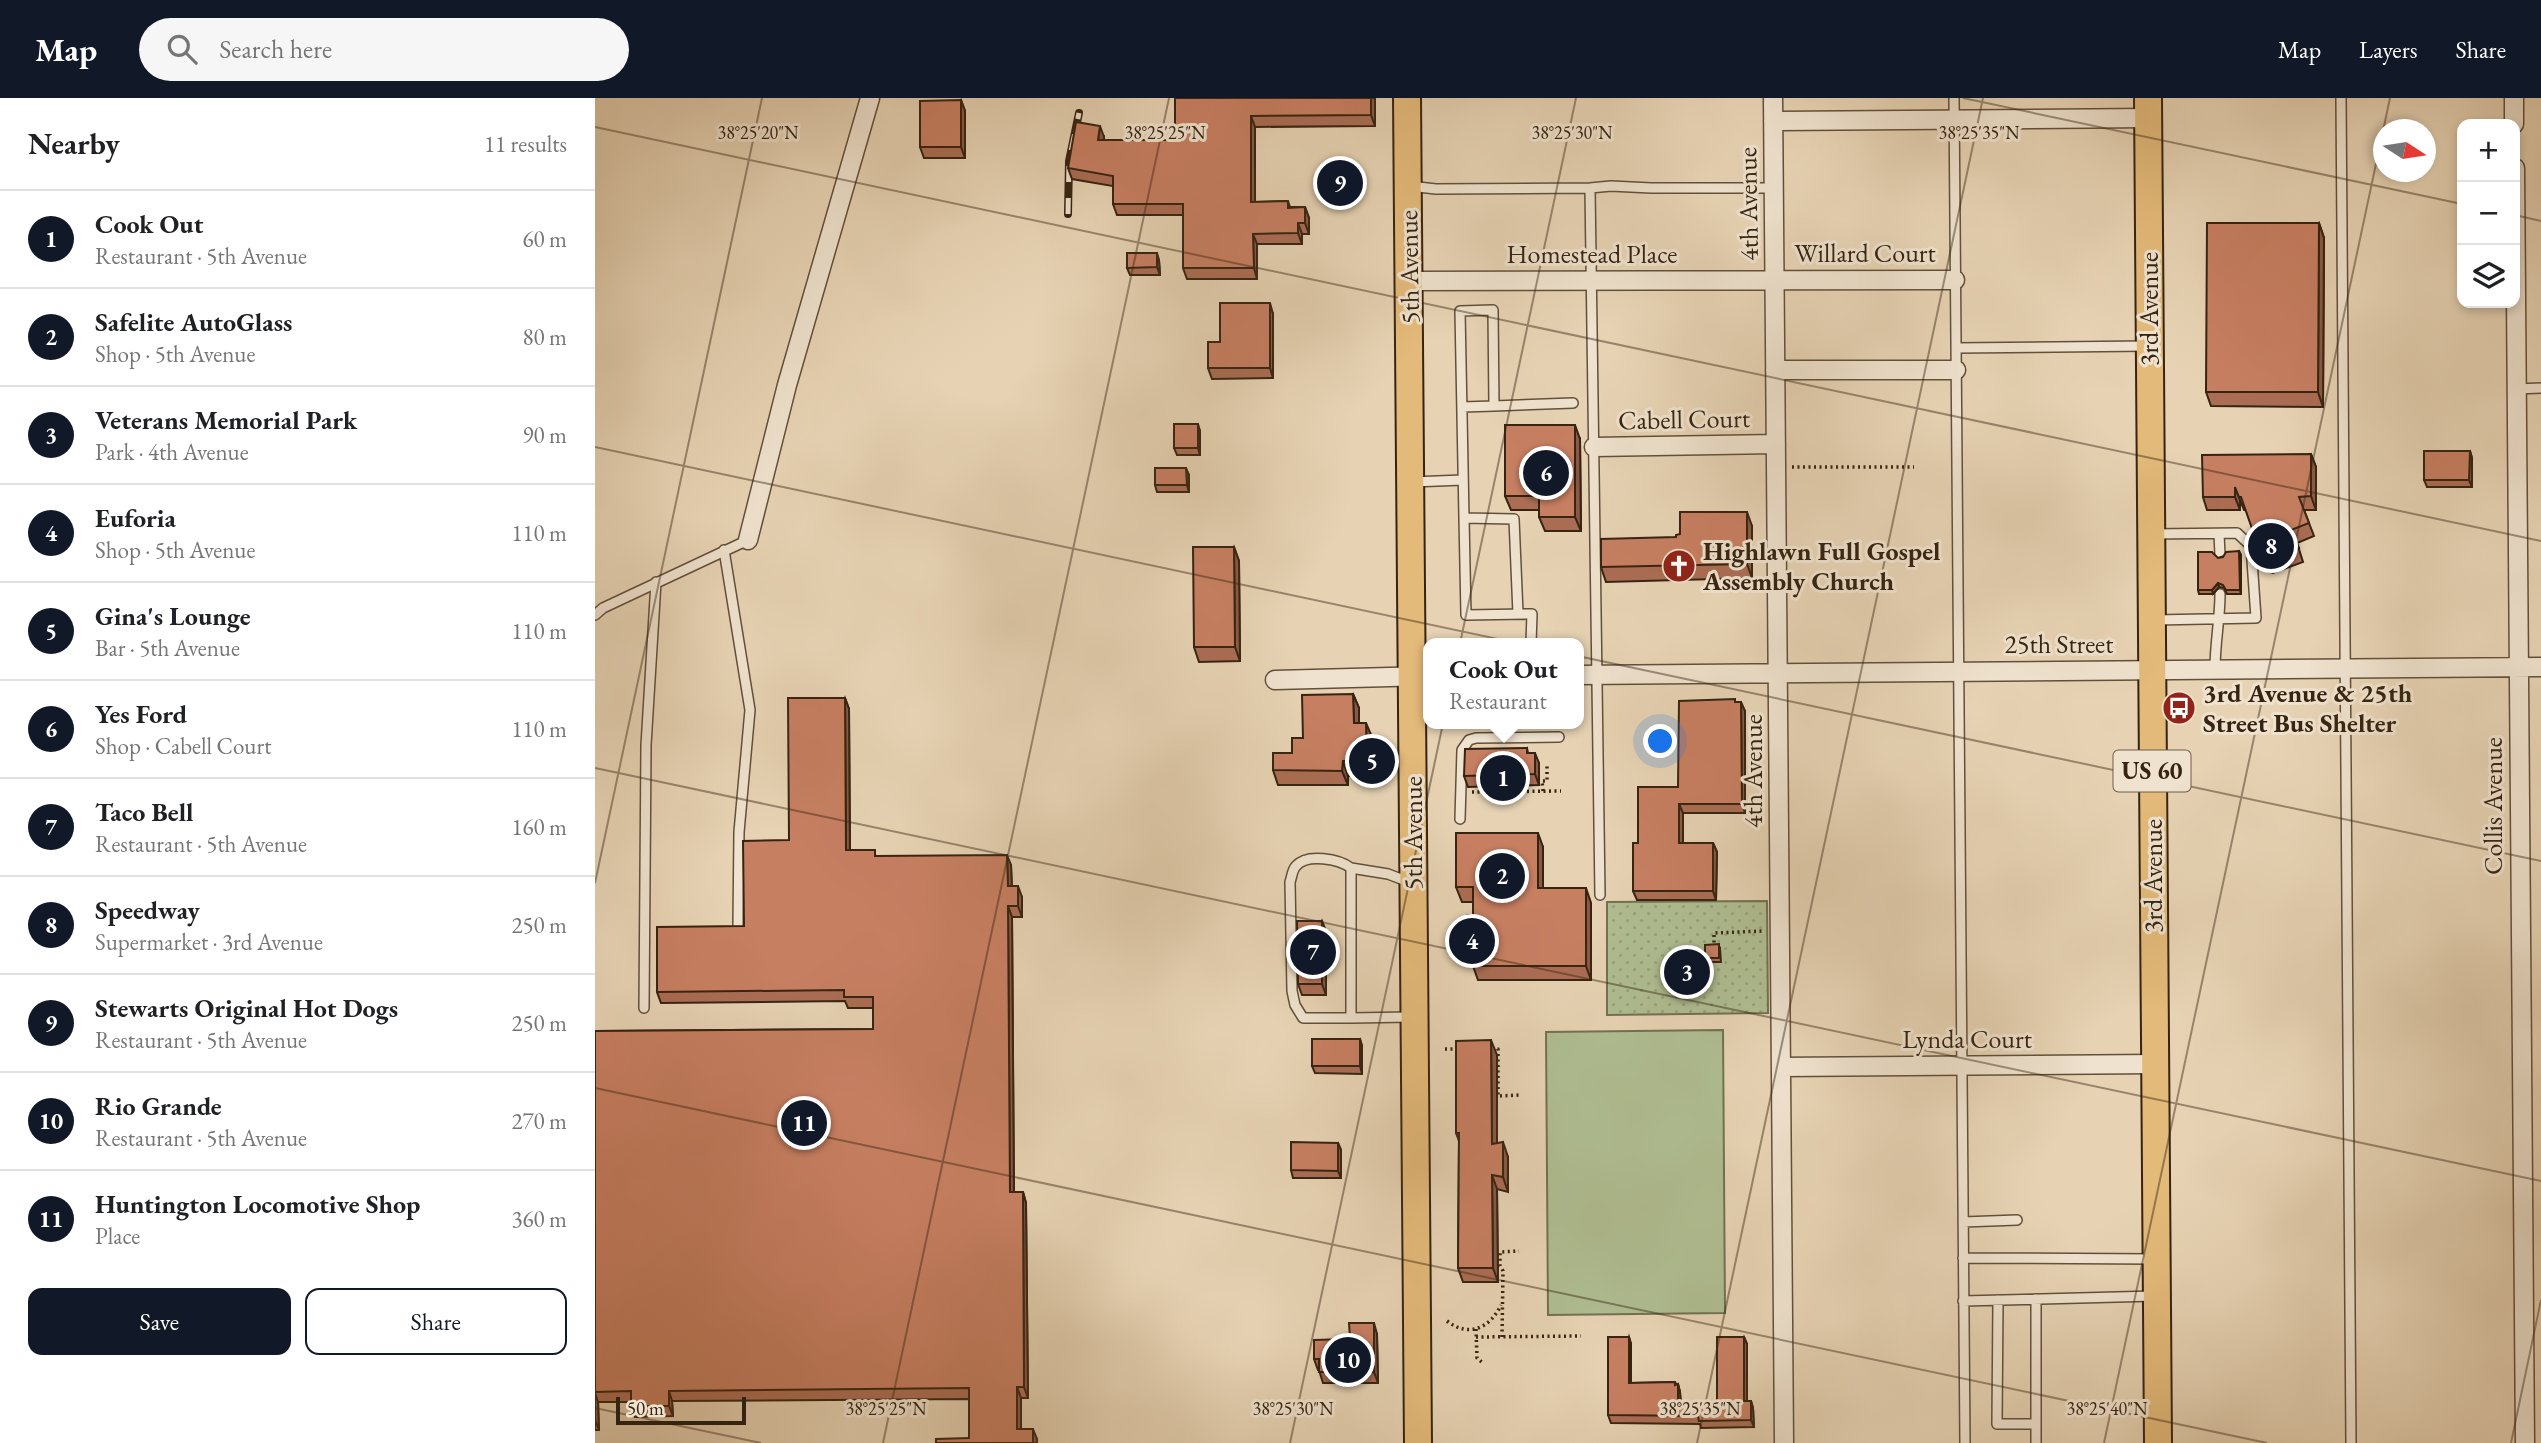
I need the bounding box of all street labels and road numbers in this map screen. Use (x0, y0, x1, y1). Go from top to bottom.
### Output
street label: 4th Avenue (1730, 147, 1766, 261)
street label: 5th Avenue (1391, 210, 1427, 324)
street label: Willard Court (1794, 236, 1936, 270)
street label: Homestead Place (1507, 237, 1677, 271)
street label: 3rd Avenue (2132, 252, 2166, 366)
street label: Cabell Court (1618, 401, 1750, 437)
street label: 25th Street (2005, 627, 2113, 661)
street label: 4th Avenue (1736, 714, 1770, 828)
street label: Collis Avenue (2476, 737, 2510, 875)
road number: US 60 (2113, 750, 2191, 792)
street label: 5th Avenue (1396, 776, 1430, 890)
street label: 3rd Avenue (2136, 819, 2170, 933)
street label: Lynda Court (1902, 1022, 2032, 1056)

